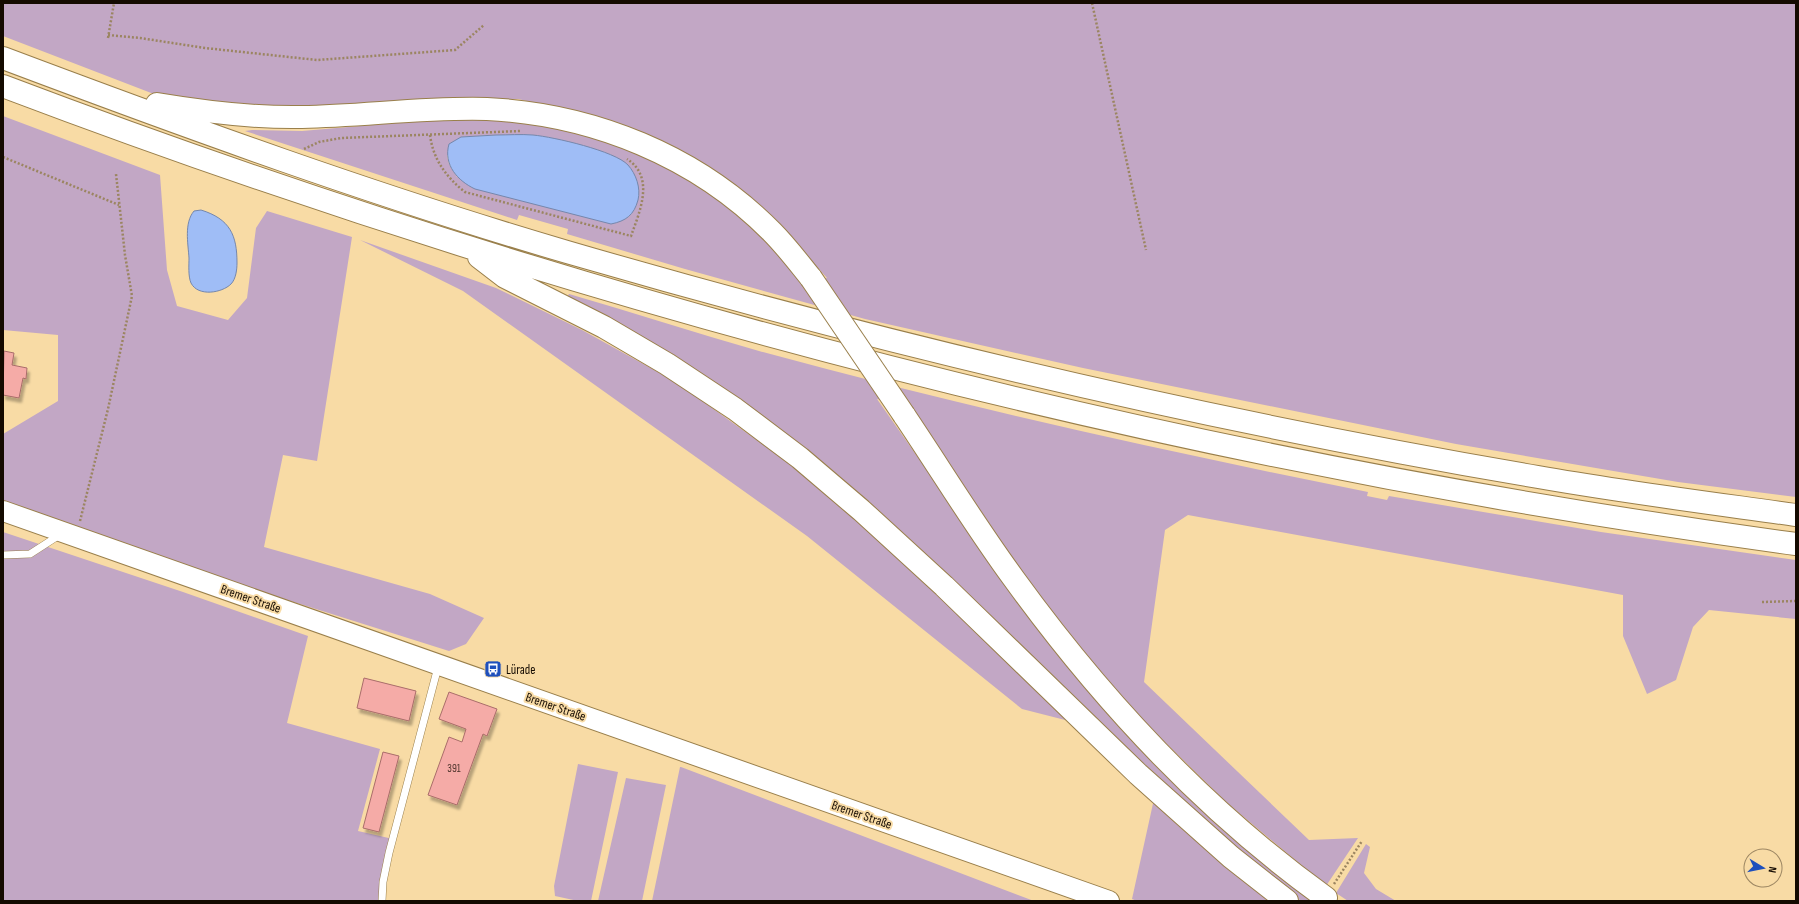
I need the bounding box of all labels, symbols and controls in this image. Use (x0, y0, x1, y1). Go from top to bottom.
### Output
street label: Bremer Straße (218, 581, 283, 617)
bus stop icon: Lürade (483, 659, 503, 679)
place label: Lürade (506, 662, 535, 678)
street label: Bremer Straße (523, 689, 588, 725)
house number: 391 (447, 762, 461, 775)
street label: Bremer Straße (829, 797, 894, 833)
north arrow (1743, 848, 1783, 888)
text: N (1765, 866, 1779, 874)

